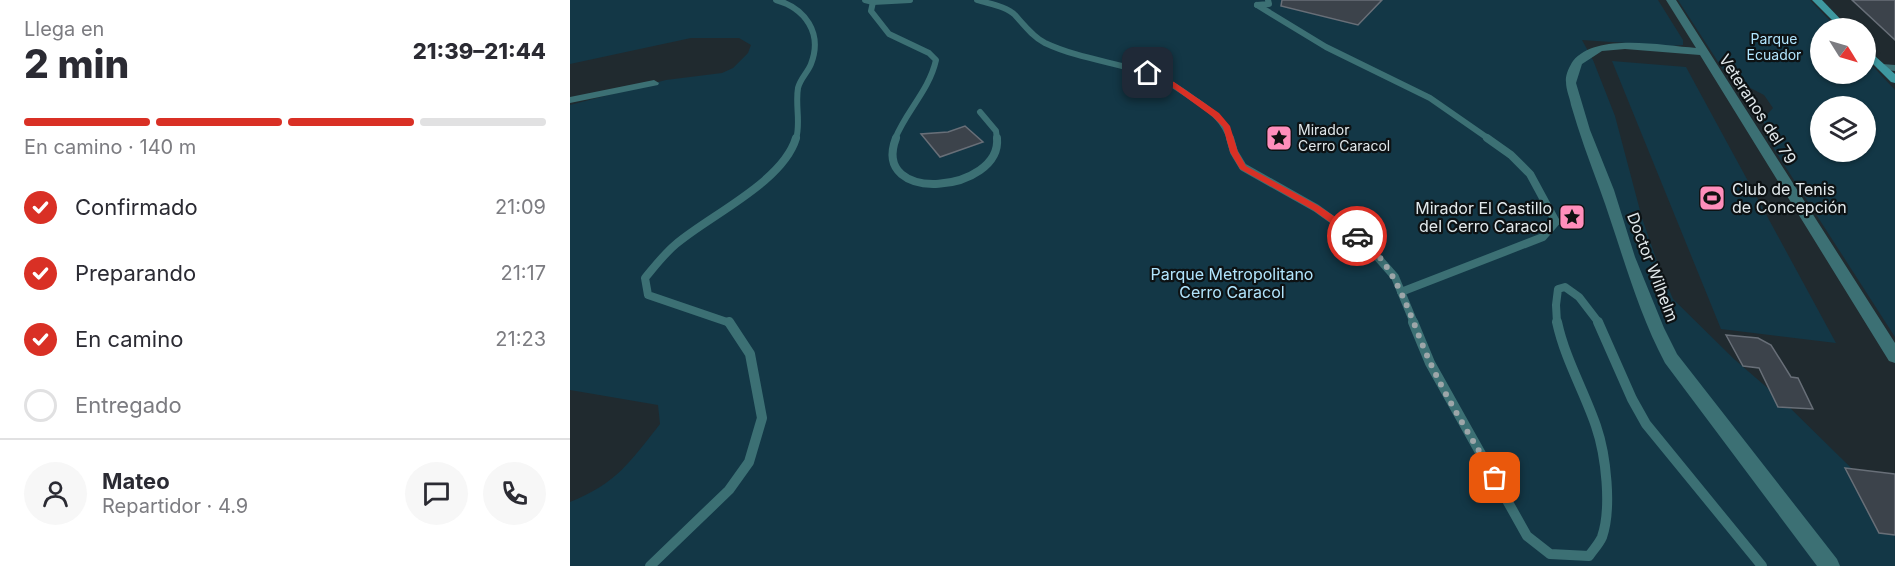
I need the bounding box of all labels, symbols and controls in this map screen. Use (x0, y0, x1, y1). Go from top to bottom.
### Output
text: Llega en (24, 17, 104, 41)
north arrow (1810, 18, 1876, 84)
map controls (1810, 18, 1876, 162)
park label: Parque Ecuador (1747, 30, 1801, 63)
text: 21:39–21:44 (413, 38, 546, 64)
text: 2 min (24, 40, 129, 87)
pin (1122, 47, 1173, 98)
street label: Veteranos del 79 (1715, 50, 1801, 168)
icon: home (1131, 56, 1164, 89)
button: layers (1810, 96, 1876, 162)
place label: Mirador Cerro Caracol (1298, 121, 1390, 154)
place icon: Mirador Cerro Caracol (1264, 123, 1294, 153)
text: En camino · 140 m (24, 135, 196, 159)
place label: Club de Tenis de Concepción (1732, 179, 1847, 217)
sports icon: Club de Tenis de Concepción (1697, 183, 1727, 213)
icon: check (24, 191, 57, 224)
text: Confirmado (75, 194, 198, 220)
text: 21:09 (495, 195, 546, 219)
place label: Mirador El Castillo del Cerro Caracol (1415, 198, 1552, 236)
place icon: Mirador El Castillo del Cerro Caracol (1557, 202, 1587, 232)
courier (1327, 206, 1387, 266)
street label: Doctor Wilhelm (1623, 209, 1683, 325)
icon: car (1341, 220, 1374, 253)
icon: check (24, 257, 57, 290)
text: Preparando (75, 260, 196, 286)
text: 21:17 (500, 261, 546, 285)
park label: Parque Metropolitano Cerro Caracol (1151, 264, 1313, 302)
icon: check (24, 323, 57, 356)
text: En camino (75, 326, 183, 352)
text: 21:23 (495, 327, 546, 351)
text: Entregado (75, 392, 182, 418)
pin (1469, 452, 1520, 503)
icon: bag (1478, 461, 1511, 494)
button: person (24, 462, 87, 525)
button: chat (405, 462, 468, 525)
button: phone (483, 462, 546, 525)
text: Mateo (102, 468, 170, 494)
text: Repartidor · 4.9 (102, 494, 248, 518)

